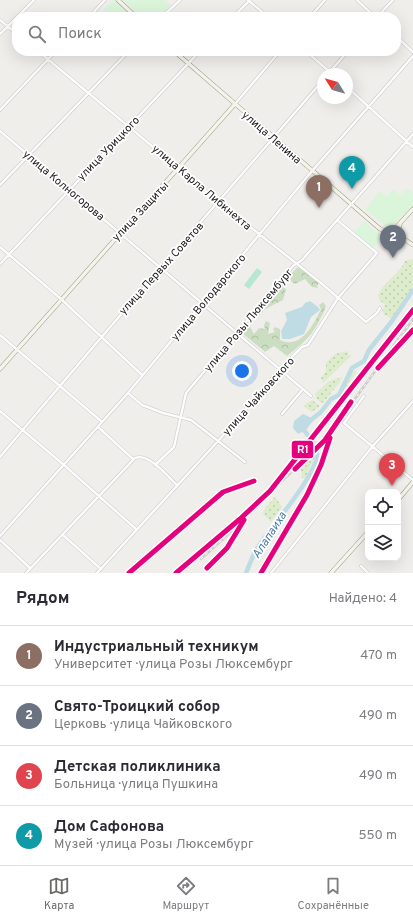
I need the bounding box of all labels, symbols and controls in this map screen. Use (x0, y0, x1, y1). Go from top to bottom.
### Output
search box (12, 12, 401, 56)
icon: search (26, 23, 48, 45)
text: Поиск (58, 25, 102, 44)
north arrow (317, 68, 353, 104)
street label: улица Ленина (239, 108, 304, 168)
street label: улица Урицкого (75, 114, 143, 184)
street label: улица Карла Либкнехта (149, 142, 254, 234)
street label: улица Колногорова (20, 148, 107, 224)
pin: 4 (339, 156, 365, 189)
pin: 1 (306, 175, 332, 208)
street label: улица Защиты (109, 179, 172, 244)
street label: улица Первых Советов (116, 219, 207, 318)
pin: 2 (380, 225, 406, 258)
street label: улица Володарского (168, 251, 249, 344)
street label: улица Розы Люксембург (201, 266, 296, 375)
street label: улица Чайковского (220, 354, 298, 439)
your location (232, 361, 252, 381)
line badge: R1 (291, 440, 314, 459)
text: R1 (297, 443, 309, 457)
pin: 3 (379, 453, 405, 486)
map controls (365, 489, 401, 561)
button: locate (365, 489, 401, 525)
water label: Алапаиха (249, 508, 291, 562)
button: layers (365, 525, 401, 561)
text: Рядом (16, 588, 69, 610)
text: Найдено: 4 (329, 591, 397, 607)
text: Индустриальный техникум (54, 638, 259, 657)
text: 1 (26, 648, 32, 664)
text: 470 m (360, 648, 397, 664)
text: Университет · улица Розы Люксембург (54, 657, 293, 673)
text: Свято-Троицкий собор (54, 698, 220, 717)
text: 2 (25, 708, 33, 724)
text: 490 m (359, 708, 397, 724)
text: Церковь · улица Чайковского (54, 717, 232, 733)
text: Детская поликлиника (54, 758, 221, 777)
text: 3 (25, 768, 33, 784)
text: 490 m (359, 768, 397, 784)
text: Больница · улица Пушкина (54, 777, 218, 793)
text: Дом Сафонова (54, 818, 164, 837)
text: 4 (25, 828, 33, 844)
text: 550 m (358, 828, 397, 844)
text: Музей · улица Розы Люксембург (54, 837, 253, 853)
tab: Карта (44, 875, 74, 913)
tab: Маршрут (162, 875, 209, 913)
tab: Сохранённые (298, 875, 369, 913)

